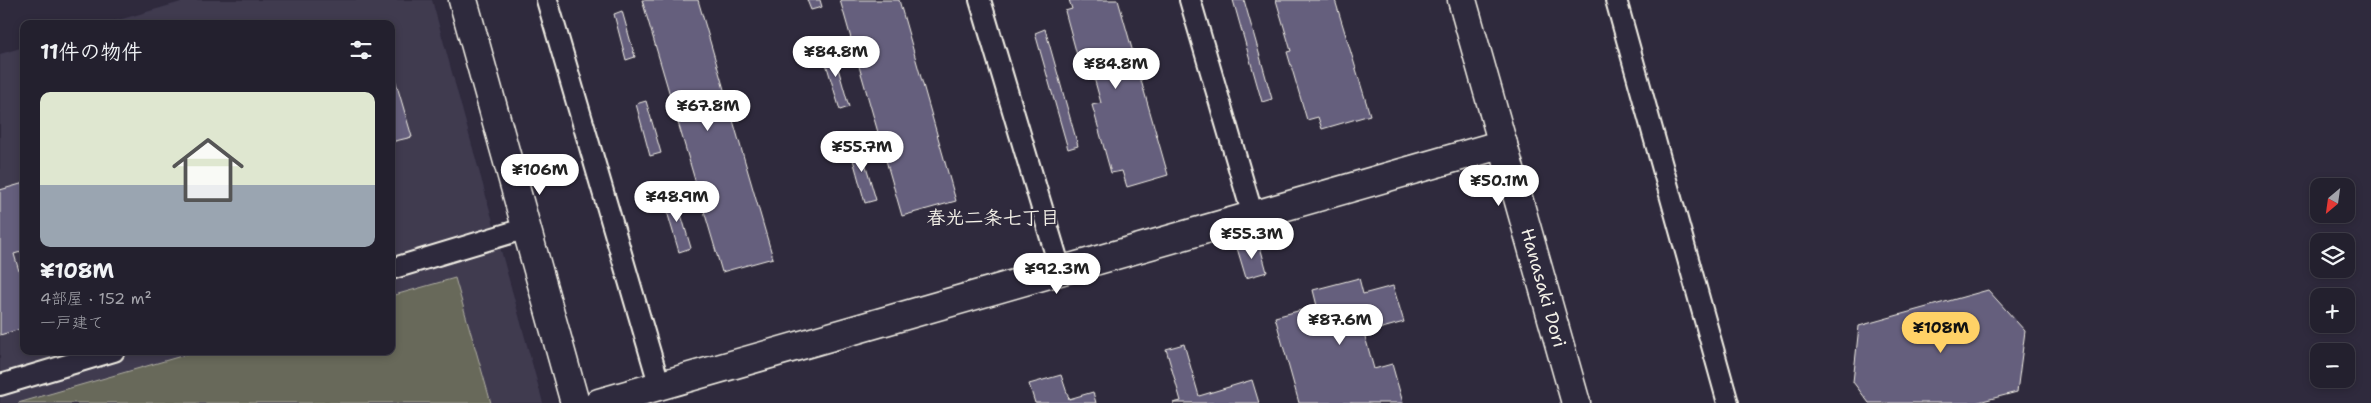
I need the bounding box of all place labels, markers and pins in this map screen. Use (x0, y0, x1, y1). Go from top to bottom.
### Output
pin: ¥84.8M (795, 36, 877, 78)
pin: ¥84.8M (1075, 48, 1157, 90)
pin: ¥67.8M (667, 90, 749, 132)
pin: ¥55.7M (821, 130, 903, 173)
pin: ¥106M (505, 154, 575, 196)
pin: ¥50.1M (1458, 164, 1540, 207)
pin: ¥48.9M (636, 180, 718, 223)
pin: ¥55.3M (1211, 218, 1293, 260)
pin: ¥92.3M (1016, 252, 1098, 295)
pin: ¥87.6M (1299, 304, 1381, 346)
pin: ¥108M (1906, 312, 1976, 354)

